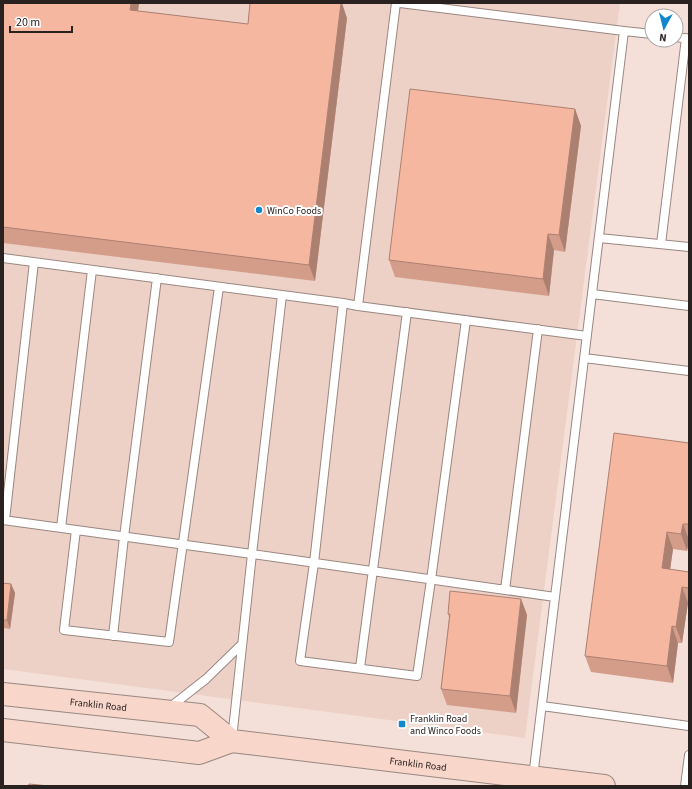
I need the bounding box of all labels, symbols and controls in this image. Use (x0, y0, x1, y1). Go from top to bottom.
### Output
scale bar (10, 8, 72, 34)
north arrow (644, 8, 684, 48)
text: 20 m (16, 14, 40, 31)
text: N (658, 30, 667, 45)
place label: WinCo Foods (267, 204, 321, 218)
marker: WinCo Foods (254, 205, 264, 215)
street label: Franklin Road (69, 695, 128, 715)
place label: Franklin Road and Winco Foods (410, 712, 481, 738)
marker: Franklin Road and Winco Foods (397, 719, 407, 729)
street label: Franklin Road (389, 754, 447, 775)

